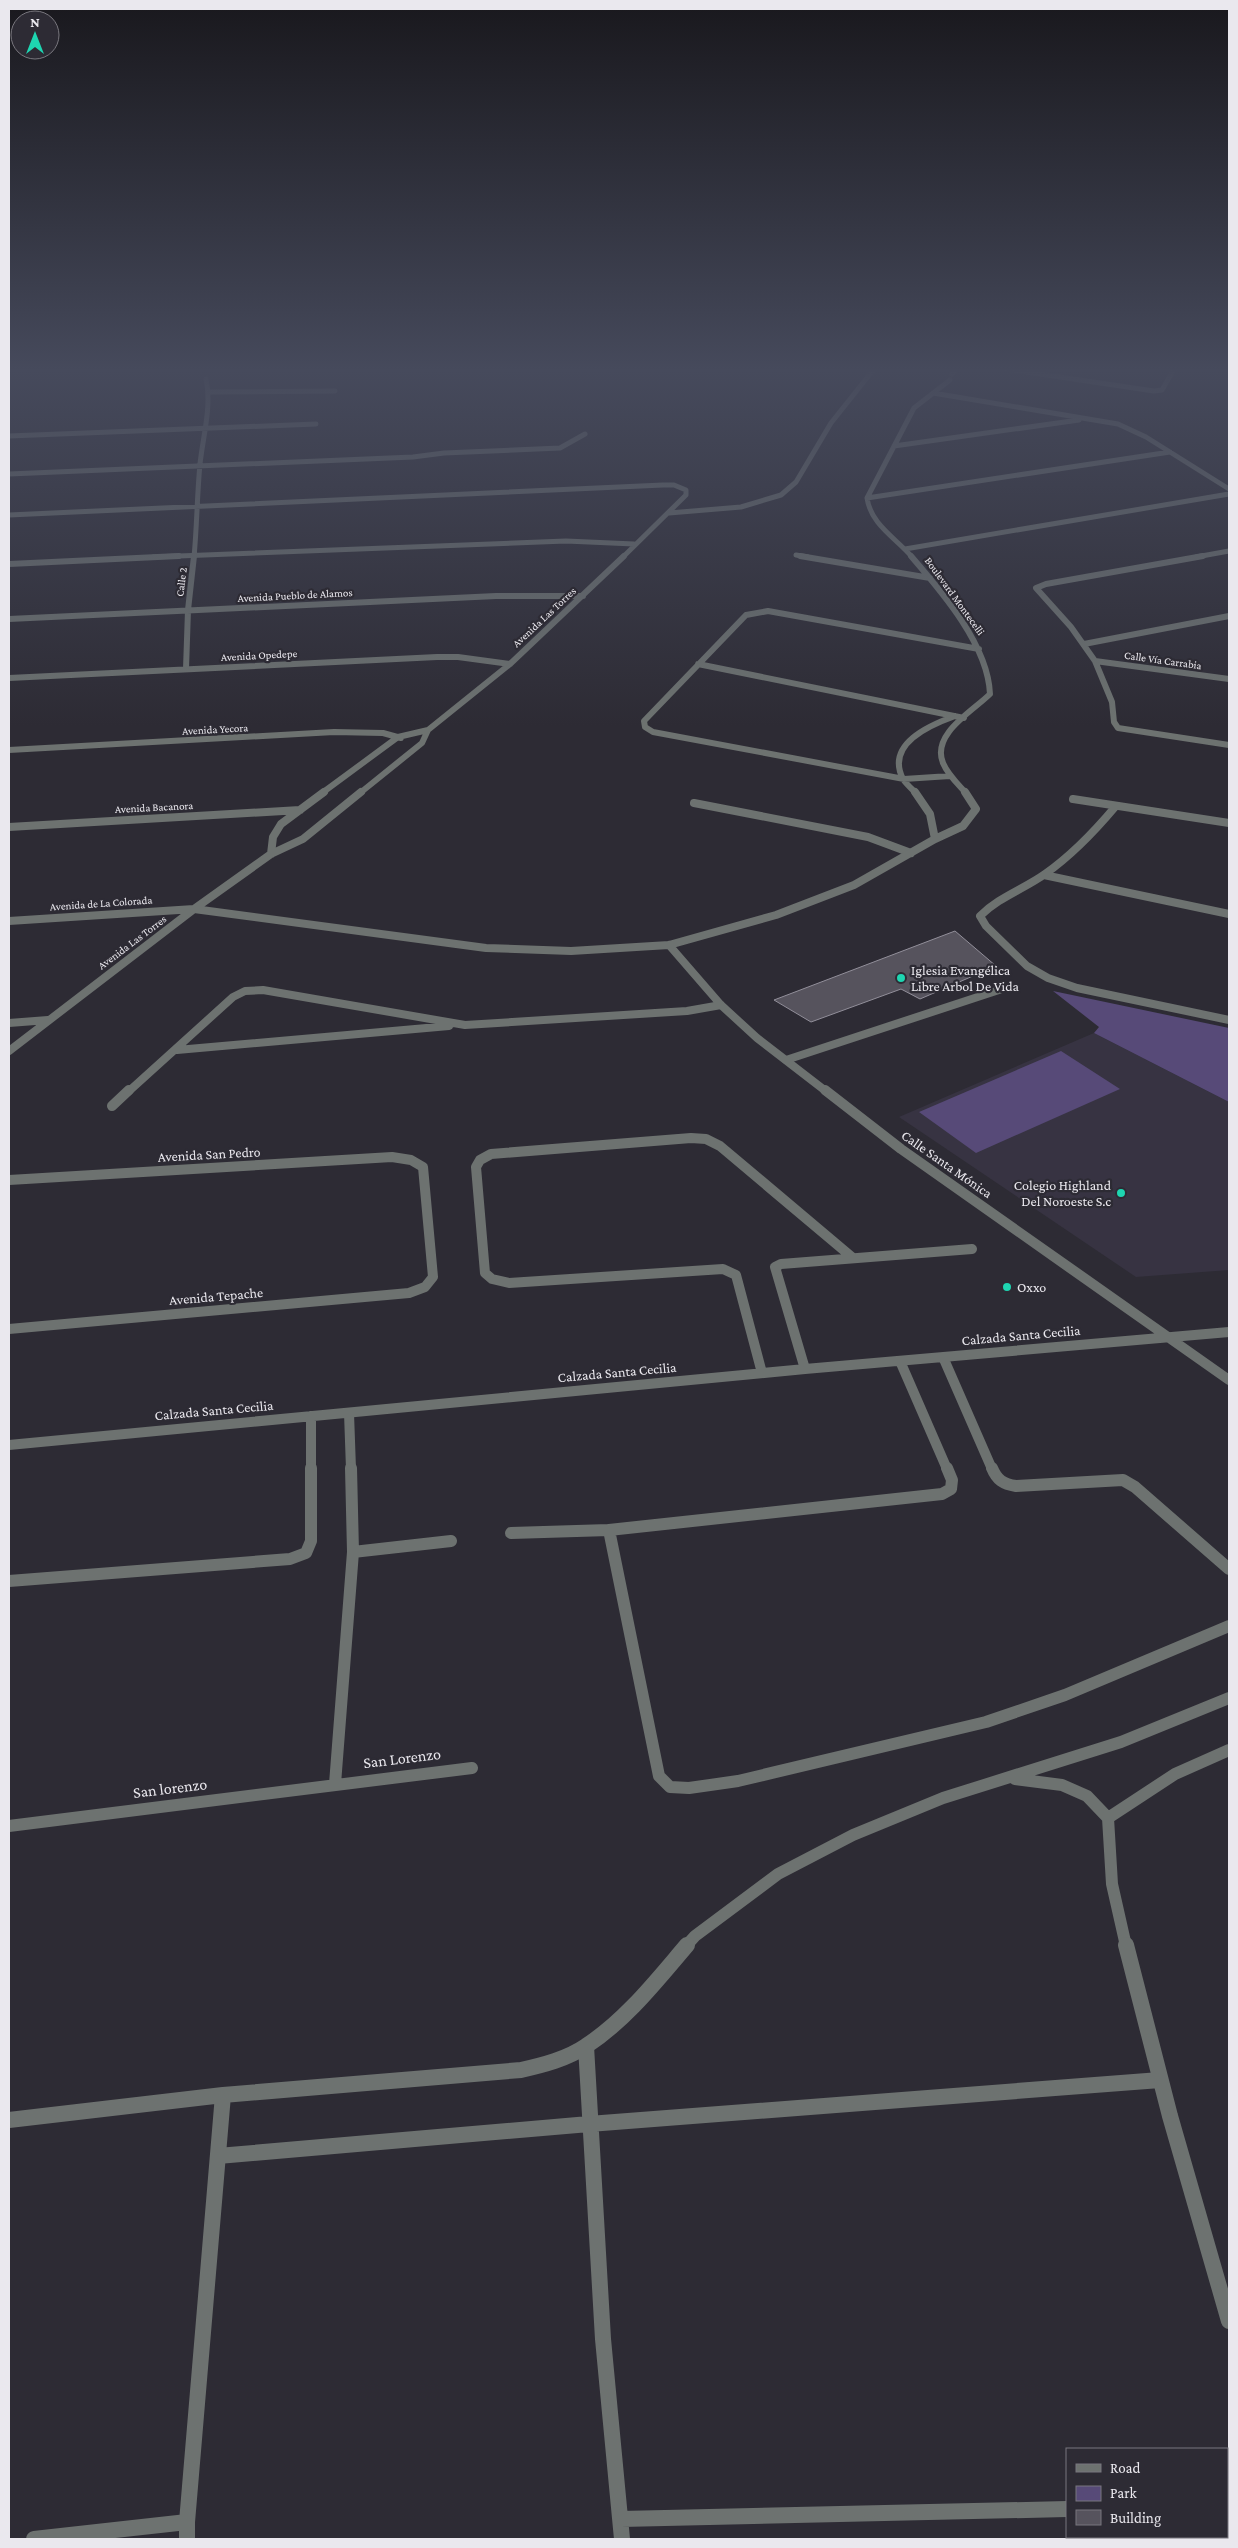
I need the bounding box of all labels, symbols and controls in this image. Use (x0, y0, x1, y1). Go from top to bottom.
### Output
north arrow (10, 10, 60, 60)
text: N (30, 14, 40, 30)
street label: Boulevard Montecelli (923, 555, 987, 637)
street label: Calle 2 (173, 567, 189, 597)
street label: Avenida Las Torres (510, 585, 578, 649)
street label: Avenida Pueblo de Alamos (237, 586, 353, 604)
street label: Avenida Opedepe (220, 647, 298, 664)
street label: Calle Vía Carrabia (1123, 649, 1203, 671)
street label: Avenida Yecora (182, 721, 248, 737)
street label: Avenida Bacanora (114, 799, 194, 815)
street label: Avenida de La Colorada (49, 893, 153, 913)
street label: Avenida Las Torres (96, 912, 168, 972)
place label: Iglesia Evangélica Libre Arbol De Vida (911, 962, 1020, 994)
marker: Iglesia Evangélica Libre Arbol De Vida (895, 972, 907, 984)
street label: Calle Santa Mónica (899, 1127, 996, 1202)
street label: Avenida San Pedro (157, 1143, 261, 1165)
place label: Colegio Highland Del Noroeste S.c (1014, 1177, 1112, 1209)
marker: Colegio Highland Del Noroeste S.c (1115, 1187, 1127, 1199)
place label: Oxxo (1017, 1279, 1046, 1295)
marker: Oxxo (1001, 1281, 1013, 1293)
street label: Avenida Tepache (168, 1284, 264, 1308)
street label: Calzada Santa Cecilia (961, 1322, 1082, 1348)
street label: Calzada Santa Cecilia (557, 1359, 678, 1385)
street label: Calzada Santa Cecilia (154, 1397, 275, 1423)
street label: San Lorenzo (362, 1745, 442, 1771)
street label: San lorenzo (132, 1775, 208, 1801)
legend (1066, 2448, 1228, 2538)
text: Road (1110, 2460, 1141, 2476)
text: Park (1110, 2485, 1137, 2501)
text: Building (1110, 2510, 1161, 2527)

